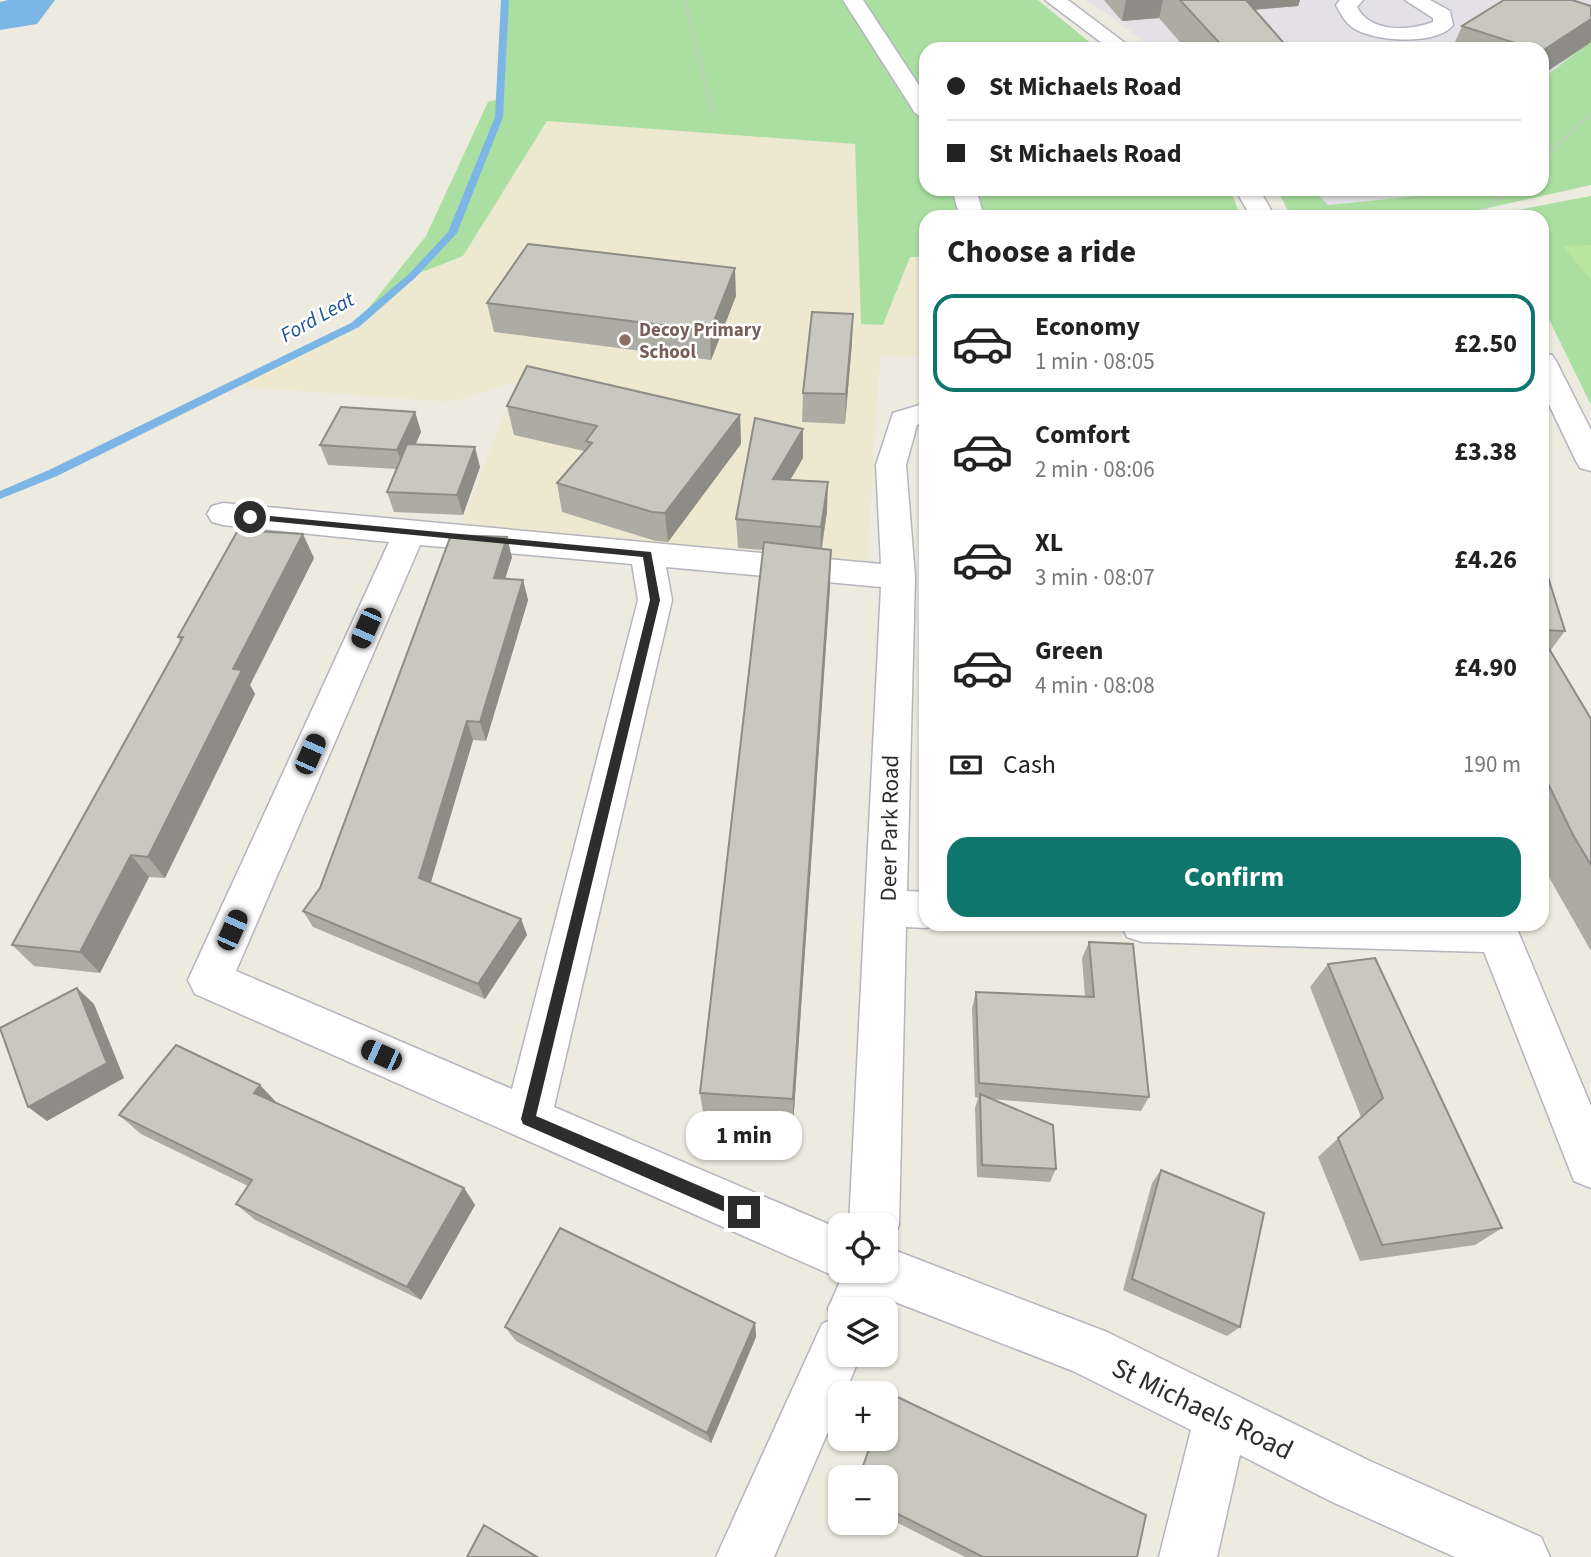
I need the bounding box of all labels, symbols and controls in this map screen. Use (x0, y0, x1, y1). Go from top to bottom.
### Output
text: St Michaels Road (989, 68, 1182, 105)
text: St Michaels Road (989, 135, 1182, 172)
text: Choose a ride (947, 229, 1136, 275)
water label: Ford Leat (275, 284, 361, 350)
text: Economy (1035, 308, 1140, 345)
icon: car (951, 312, 1014, 375)
place label: Decoy Primary School (639, 317, 761, 366)
text: £2.50 (1454, 325, 1517, 362)
marker: Decoy Primary School (617, 332, 633, 348)
text: 1 min · 08:05 (1035, 345, 1155, 378)
text: Comfort (1035, 416, 1130, 453)
icon: car (951, 420, 1014, 483)
text: £3.38 (1454, 433, 1517, 470)
text: 2 min · 08:06 (1035, 453, 1155, 486)
route start (234, 501, 266, 533)
text: XL (1035, 524, 1063, 561)
icon: car (951, 528, 1014, 591)
text: £4.26 (1454, 541, 1517, 578)
text: 3 min · 08:07 (1035, 561, 1155, 594)
car (348, 605, 385, 651)
text: Green (1035, 632, 1103, 669)
icon: car (951, 636, 1014, 699)
text: £4.90 (1454, 649, 1517, 686)
text: 4 min · 08:08 (1035, 669, 1155, 702)
car (292, 731, 329, 777)
icon: cash (947, 746, 985, 784)
text: Cash (1003, 746, 1056, 783)
text: 190 m (1463, 748, 1521, 781)
street label: Deer Park Road (872, 754, 907, 902)
button: Confirm (947, 837, 1521, 917)
car (214, 907, 251, 953)
car (358, 1037, 405, 1073)
callout: 1 min (686, 1110, 802, 1160)
text: 1 min (716, 1119, 772, 1152)
route end (728, 1196, 760, 1228)
map controls (828, 1213, 898, 1535)
button: locate (828, 1213, 898, 1283)
button: layers (828, 1297, 898, 1367)
street label: St Michaels Road (1105, 1348, 1300, 1470)
button: + (828, 1381, 898, 1451)
button: − (828, 1465, 898, 1535)

